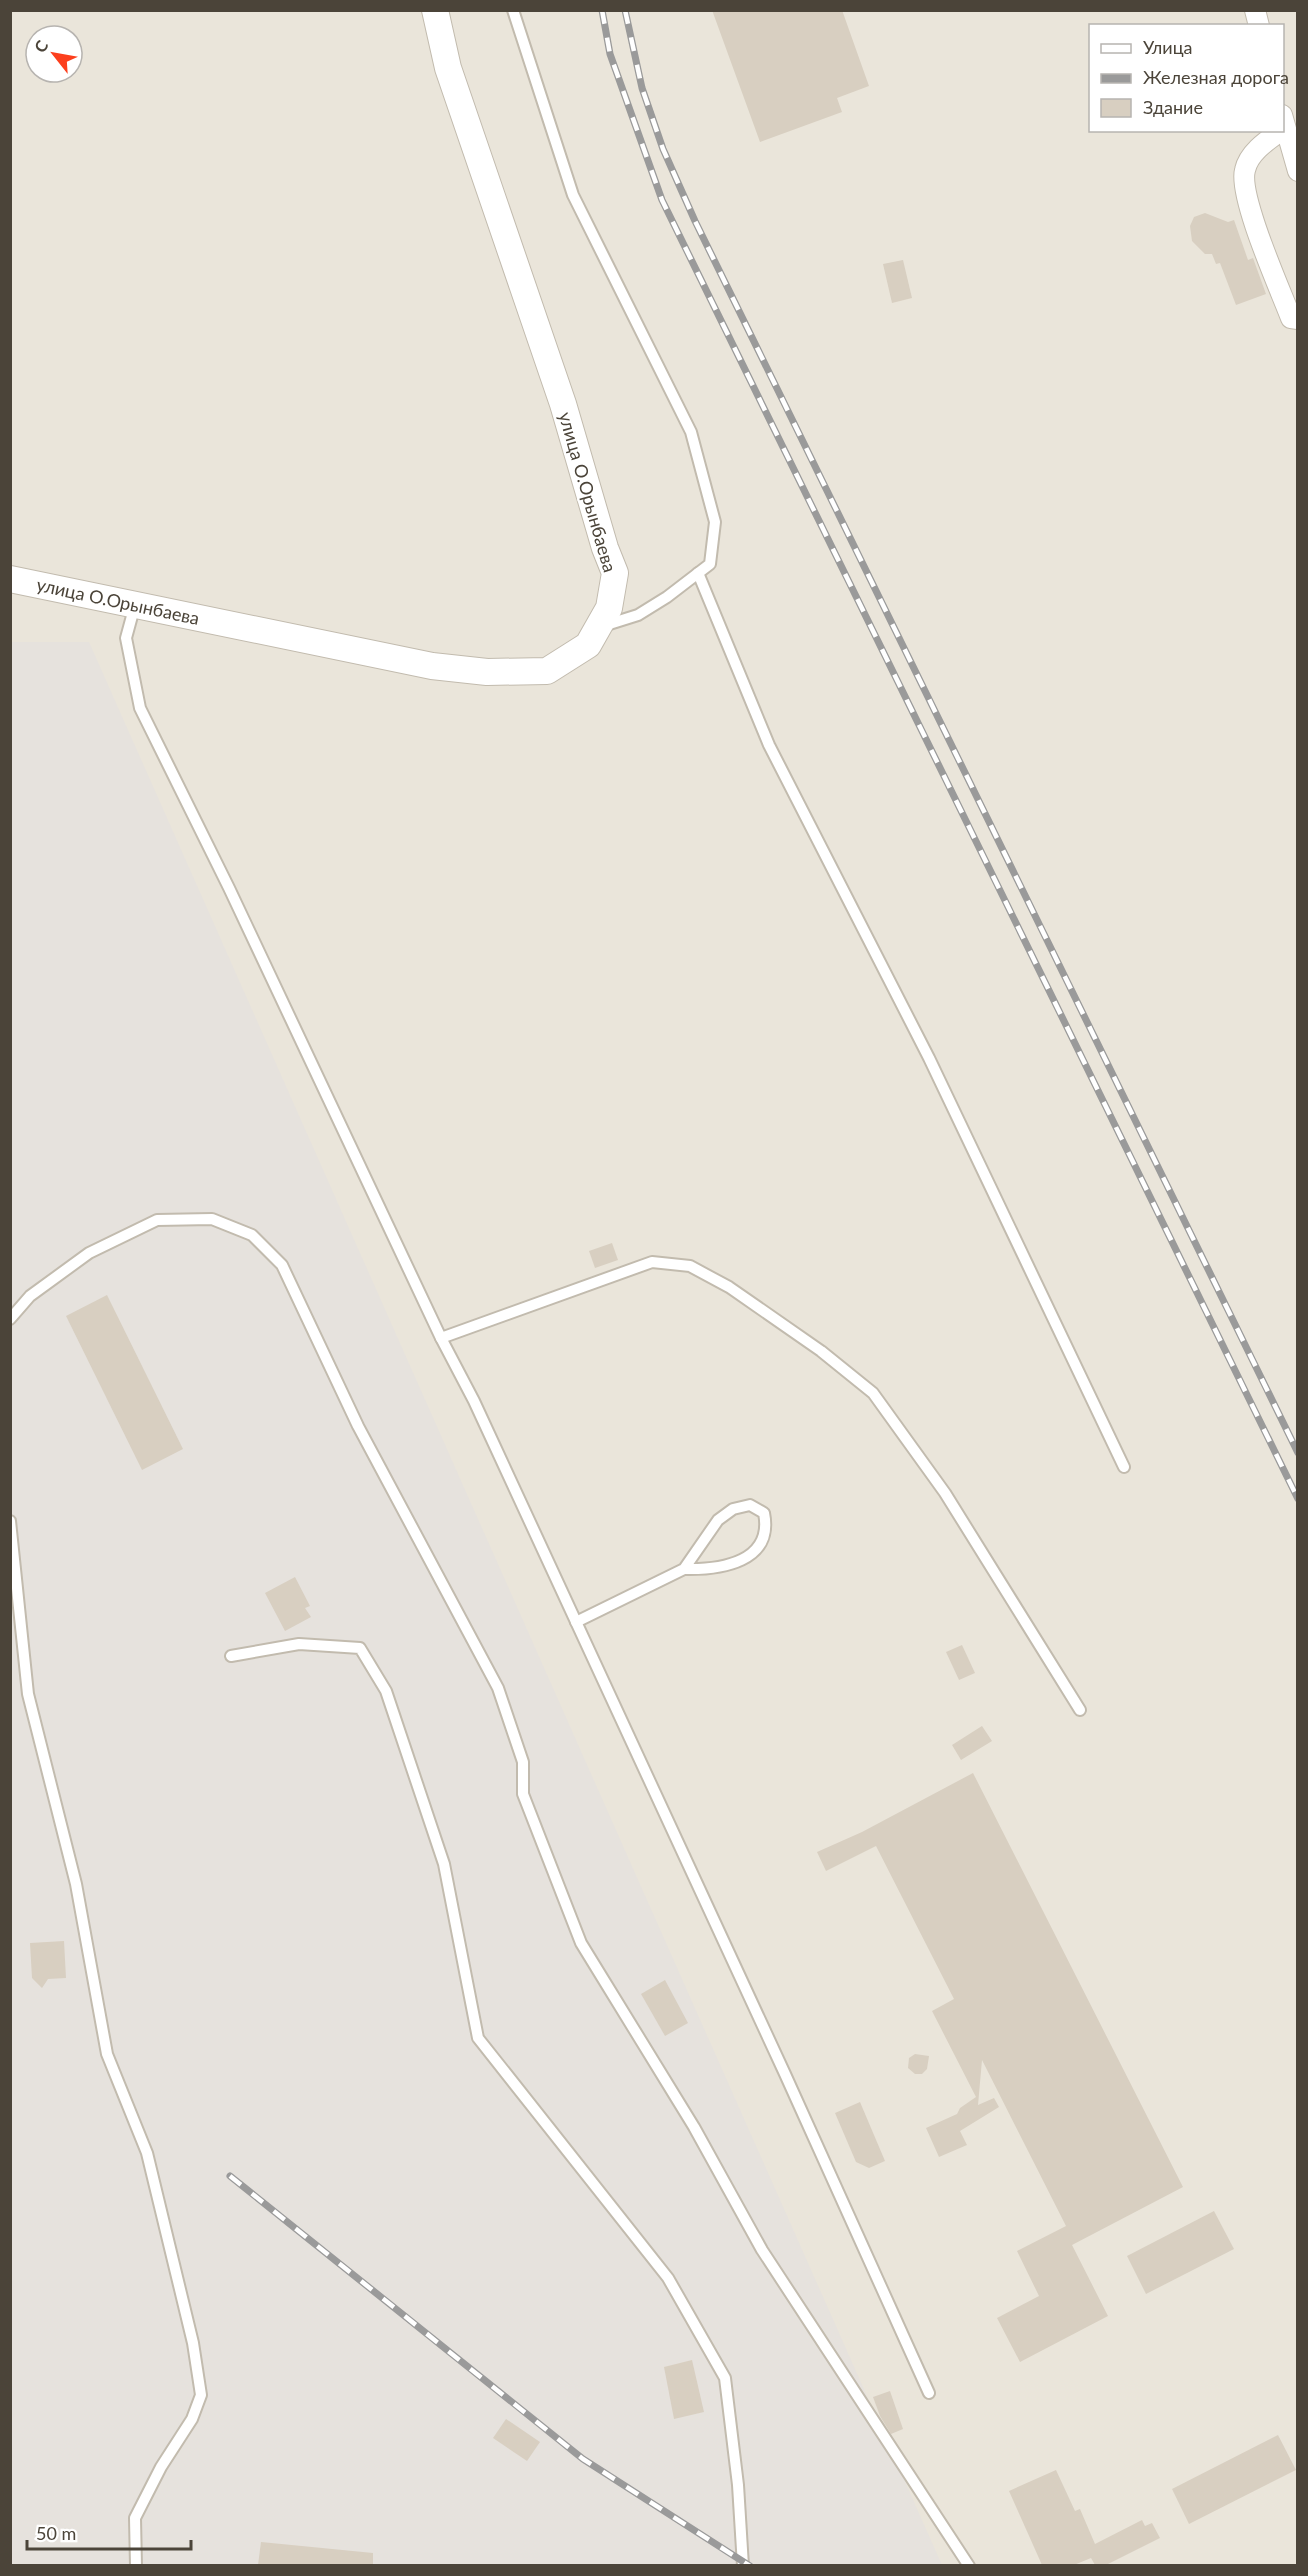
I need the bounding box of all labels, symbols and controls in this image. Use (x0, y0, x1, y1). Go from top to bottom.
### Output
north arrow (24, 24, 84, 84)
legend (1089, 24, 1284, 132)
text: С (30, 36, 52, 55)
text: Улица (1143, 36, 1193, 58)
text: Железная дорога (1143, 66, 1289, 88)
text: Здание (1143, 96, 1203, 118)
street label: улица О.Орынбаева (555, 409, 621, 575)
street label: улица О.Орынбаева (35, 573, 201, 629)
scale bar (27, 2513, 190, 2551)
text: 50 m (36, 2522, 76, 2544)

